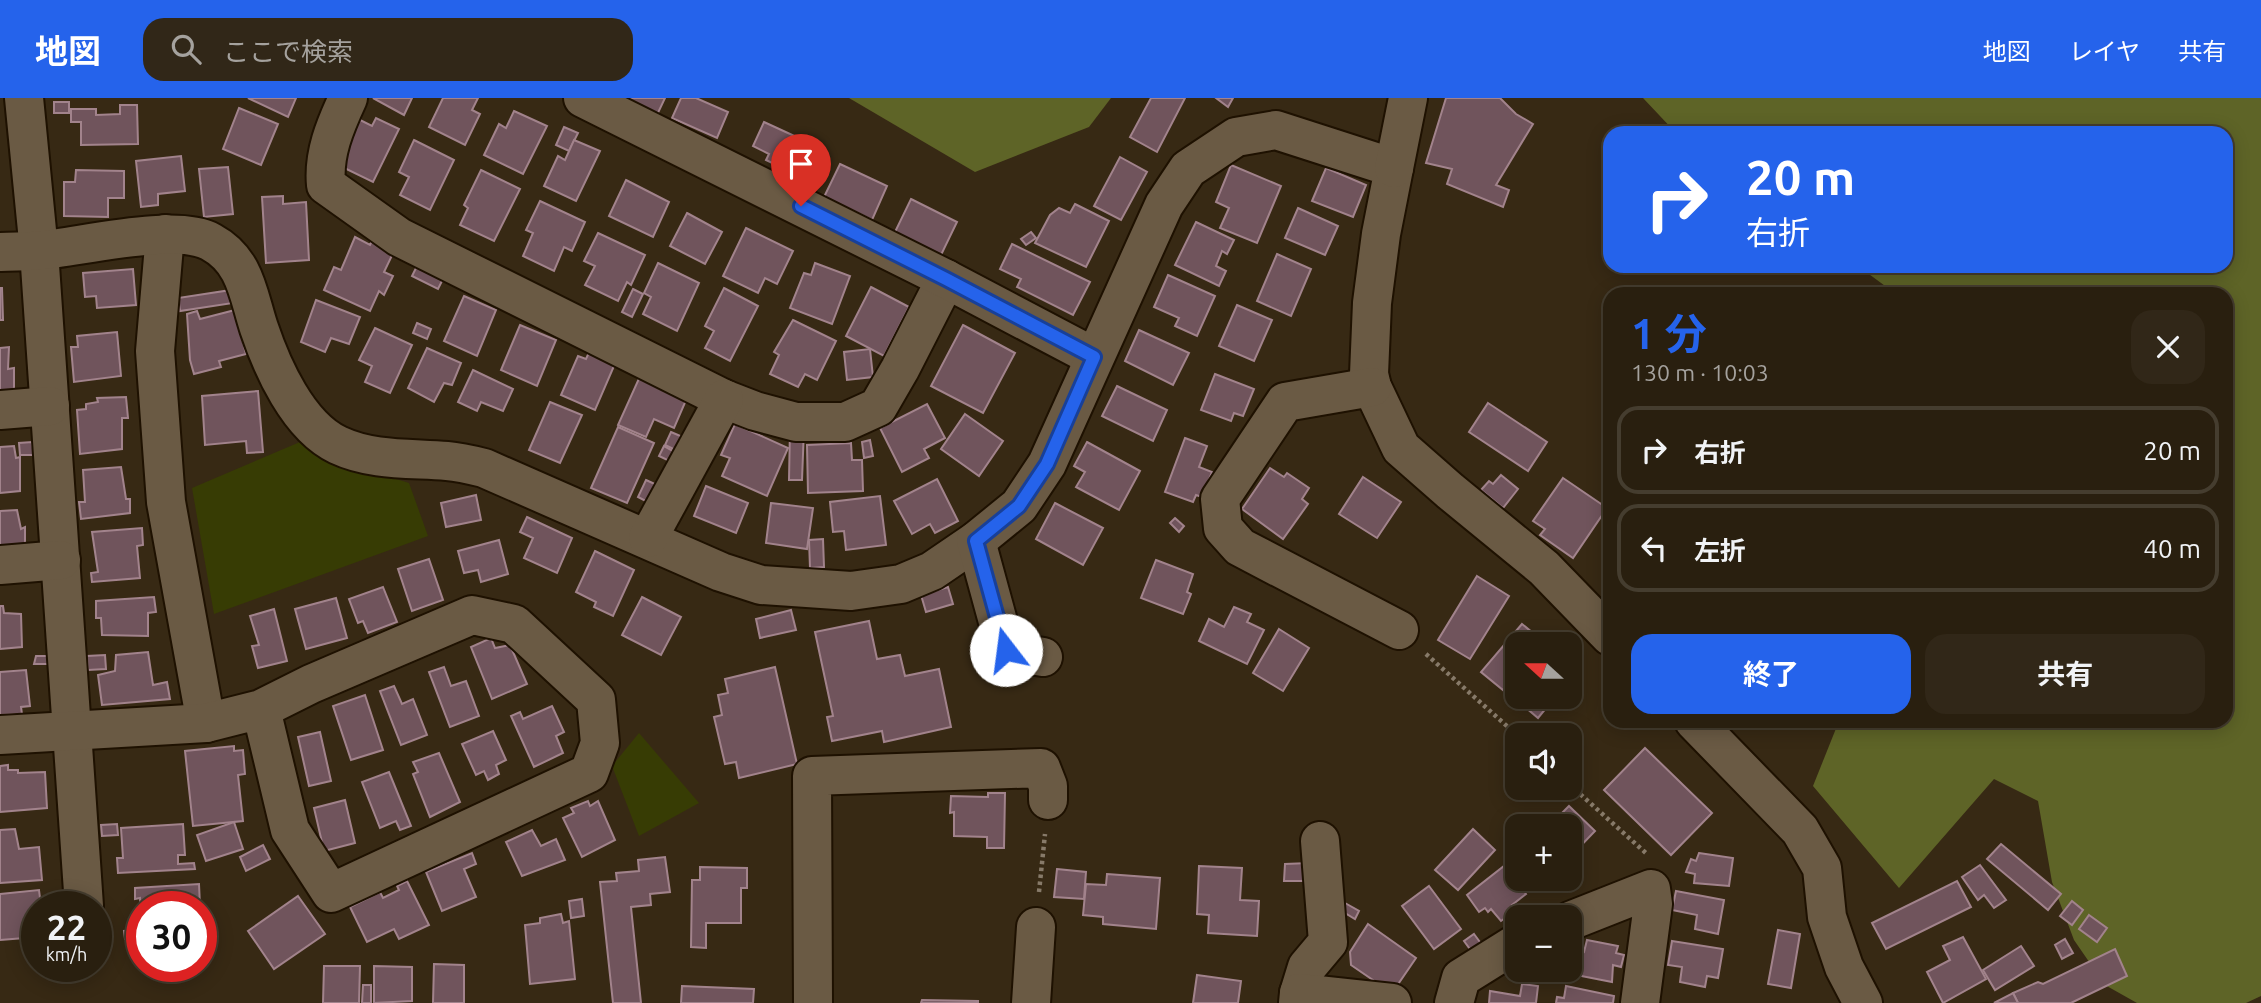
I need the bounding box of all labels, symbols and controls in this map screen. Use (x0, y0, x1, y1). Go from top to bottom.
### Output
search box (143, 18, 633, 81)
icon: search (167, 30, 205, 68)
text: 地図 (35, 32, 101, 69)
text: ここで検索 (223, 37, 353, 66)
text: 地図 (1983, 38, 2031, 65)
text: レイヤ (2069, 38, 2140, 65)
text: 共有 (2178, 38, 2226, 65)
pin (771, 134, 831, 206)
icon: arrive (782, 145, 820, 183)
text: 20 m (1746, 149, 1855, 204)
icon: right (1631, 154, 1722, 245)
text: 右折 (1746, 214, 1810, 250)
text: 1 分 (1631, 310, 1707, 357)
button: close (2131, 310, 2205, 384)
text: 130 m · 10:03 (1631, 360, 1769, 385)
icon: right (1635, 431, 1673, 469)
text: 20 m (2143, 436, 2201, 465)
text: 右折 (1694, 438, 1746, 467)
icon: left (1635, 529, 1673, 567)
text: 40 m (2143, 534, 2201, 563)
text: 左折 (1694, 536, 1746, 565)
position arrow (969, 613, 1043, 687)
north arrow (1505, 632, 1582, 709)
map controls (1505, 632, 1582, 982)
button: 終了 (1631, 634, 1911, 714)
button: 共有 (1925, 634, 2205, 714)
button: sound (1505, 723, 1582, 800)
button: + (1505, 814, 1582, 891)
speed limit sign: 30 (126, 891, 217, 982)
button: − (1505, 905, 1582, 982)
text: 22 (47, 907, 86, 947)
text: km/h (46, 944, 87, 964)

